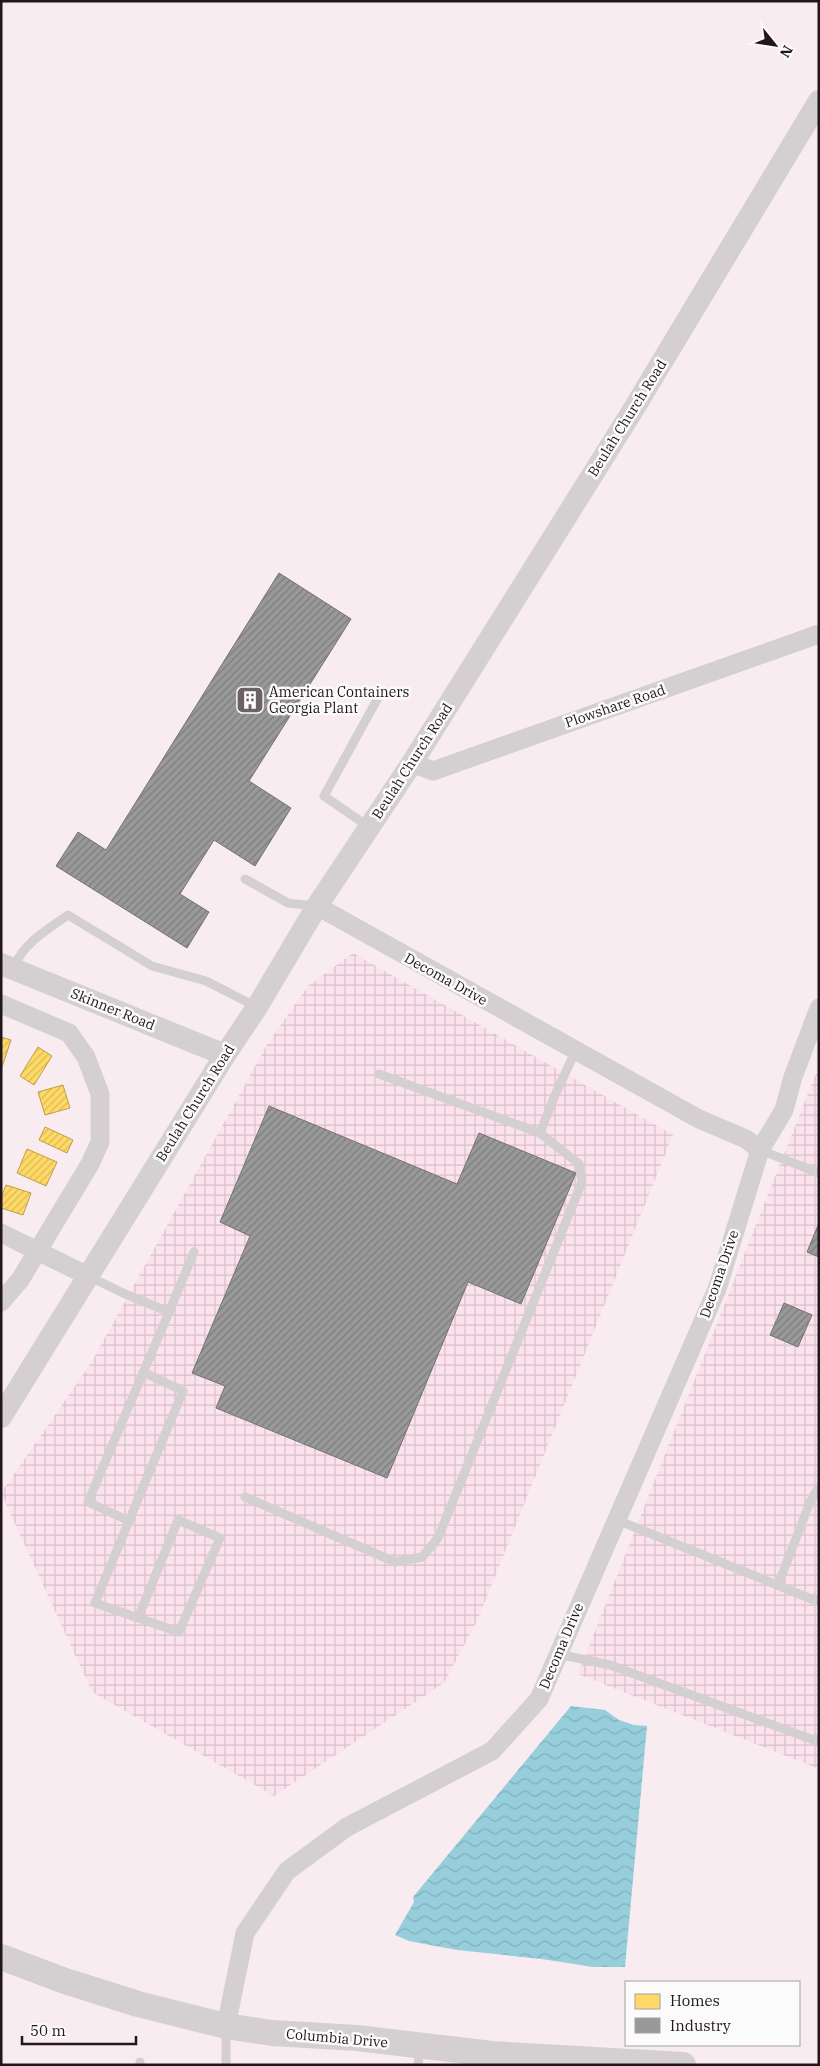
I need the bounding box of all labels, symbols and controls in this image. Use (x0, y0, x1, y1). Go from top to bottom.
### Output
north arrow (750, 20, 800, 70)
text: N (776, 42, 797, 61)
street label: Beulah Church Road (584, 356, 671, 480)
street label: Plowshare Road (562, 680, 668, 732)
place label: American Containers Georgia Plant (269, 683, 410, 717)
building icon: American Containers Georgia Plant (235, 685, 265, 715)
street label: Beulah Church Road (368, 699, 456, 822)
street label: Decoma Drive (401, 949, 491, 1009)
street label: Skinner Road (68, 984, 158, 1034)
street label: Beulah Church Road (152, 1041, 239, 1165)
street label: Decoma Drive (696, 1228, 742, 1320)
street label: Decoma Drive (535, 1600, 587, 1692)
legend (625, 1981, 800, 2046)
text: Homes (670, 1991, 720, 2010)
scale bar (22, 2014, 136, 2046)
text: Industry (670, 2016, 731, 2035)
text: 50 m (30, 2021, 66, 2040)
street label: Columbia Drive (285, 2025, 389, 2051)

